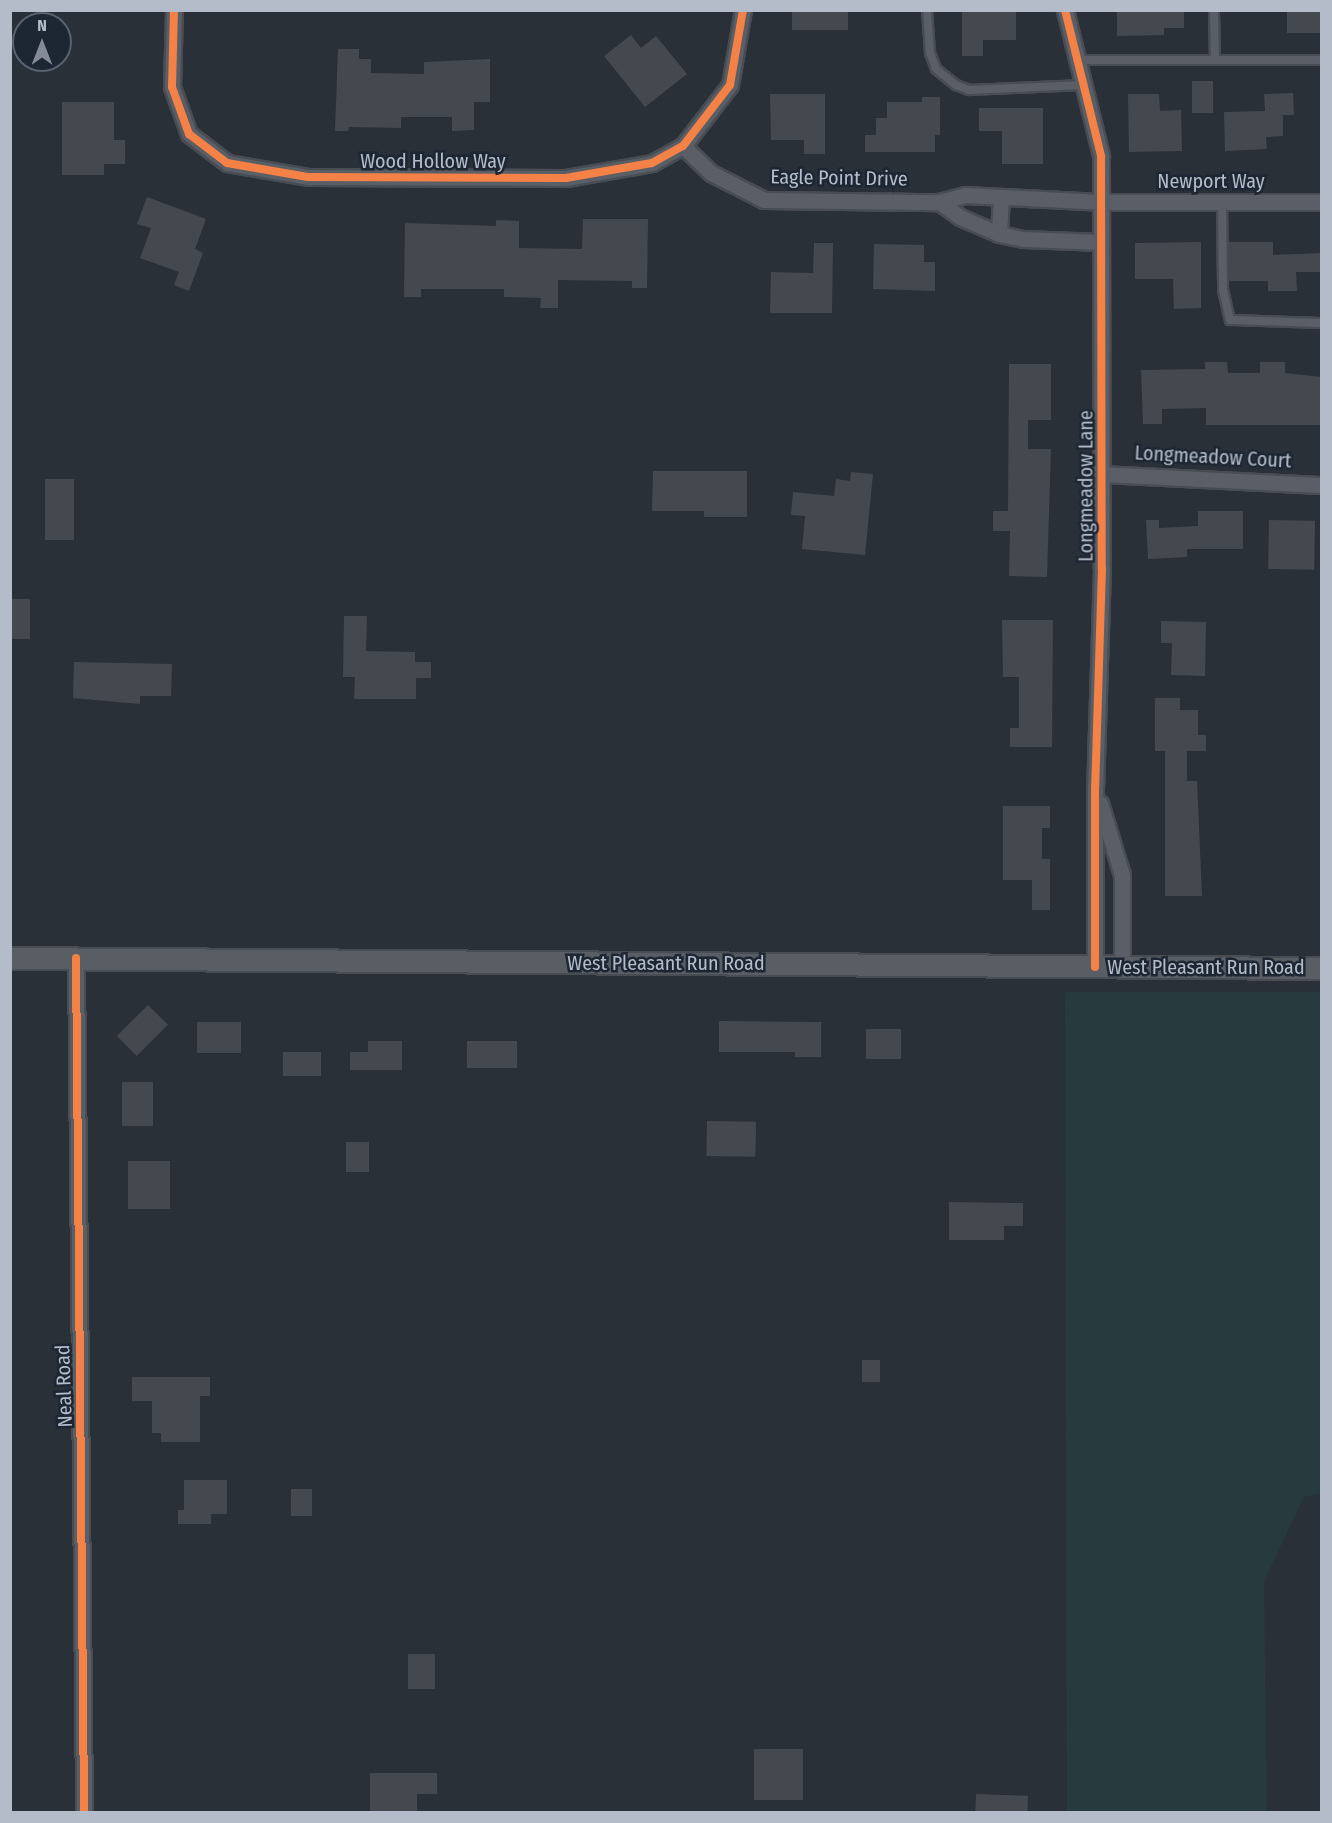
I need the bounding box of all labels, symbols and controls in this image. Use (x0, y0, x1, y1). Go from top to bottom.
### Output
north arrow (12, 12, 72, 72)
text: N (37, 16, 47, 35)
street label: Wood Hollow Way (360, 149, 506, 173)
street label: Eagle Point Drive (770, 165, 908, 191)
street label: Newport Way (1157, 169, 1265, 193)
street label: Longmeadow Lane (1074, 410, 1098, 562)
street label: Longmeadow Court (1134, 441, 1292, 473)
street label: West Pleasant Run Road (567, 951, 765, 975)
street label: West Pleasant Run Road (1107, 955, 1305, 979)
street label: Neal Road (51, 1344, 77, 1428)

